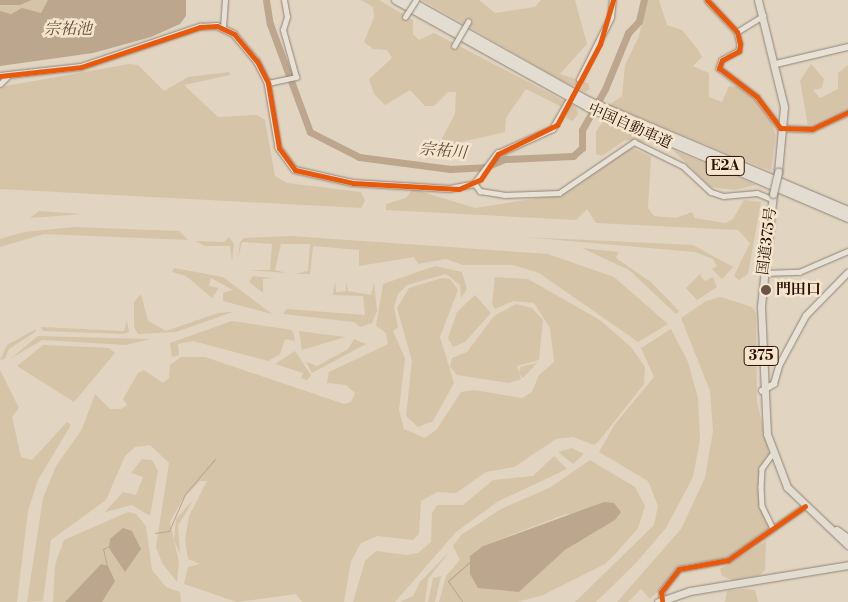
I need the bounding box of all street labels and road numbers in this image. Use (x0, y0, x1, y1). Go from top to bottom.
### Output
street label: 中国自動車道 (585, 99, 675, 153)
road number: E2A (705, 154, 745, 178)
street label: 国道375号 (754, 206, 780, 276)
road number: 375 (744, 344, 778, 368)

